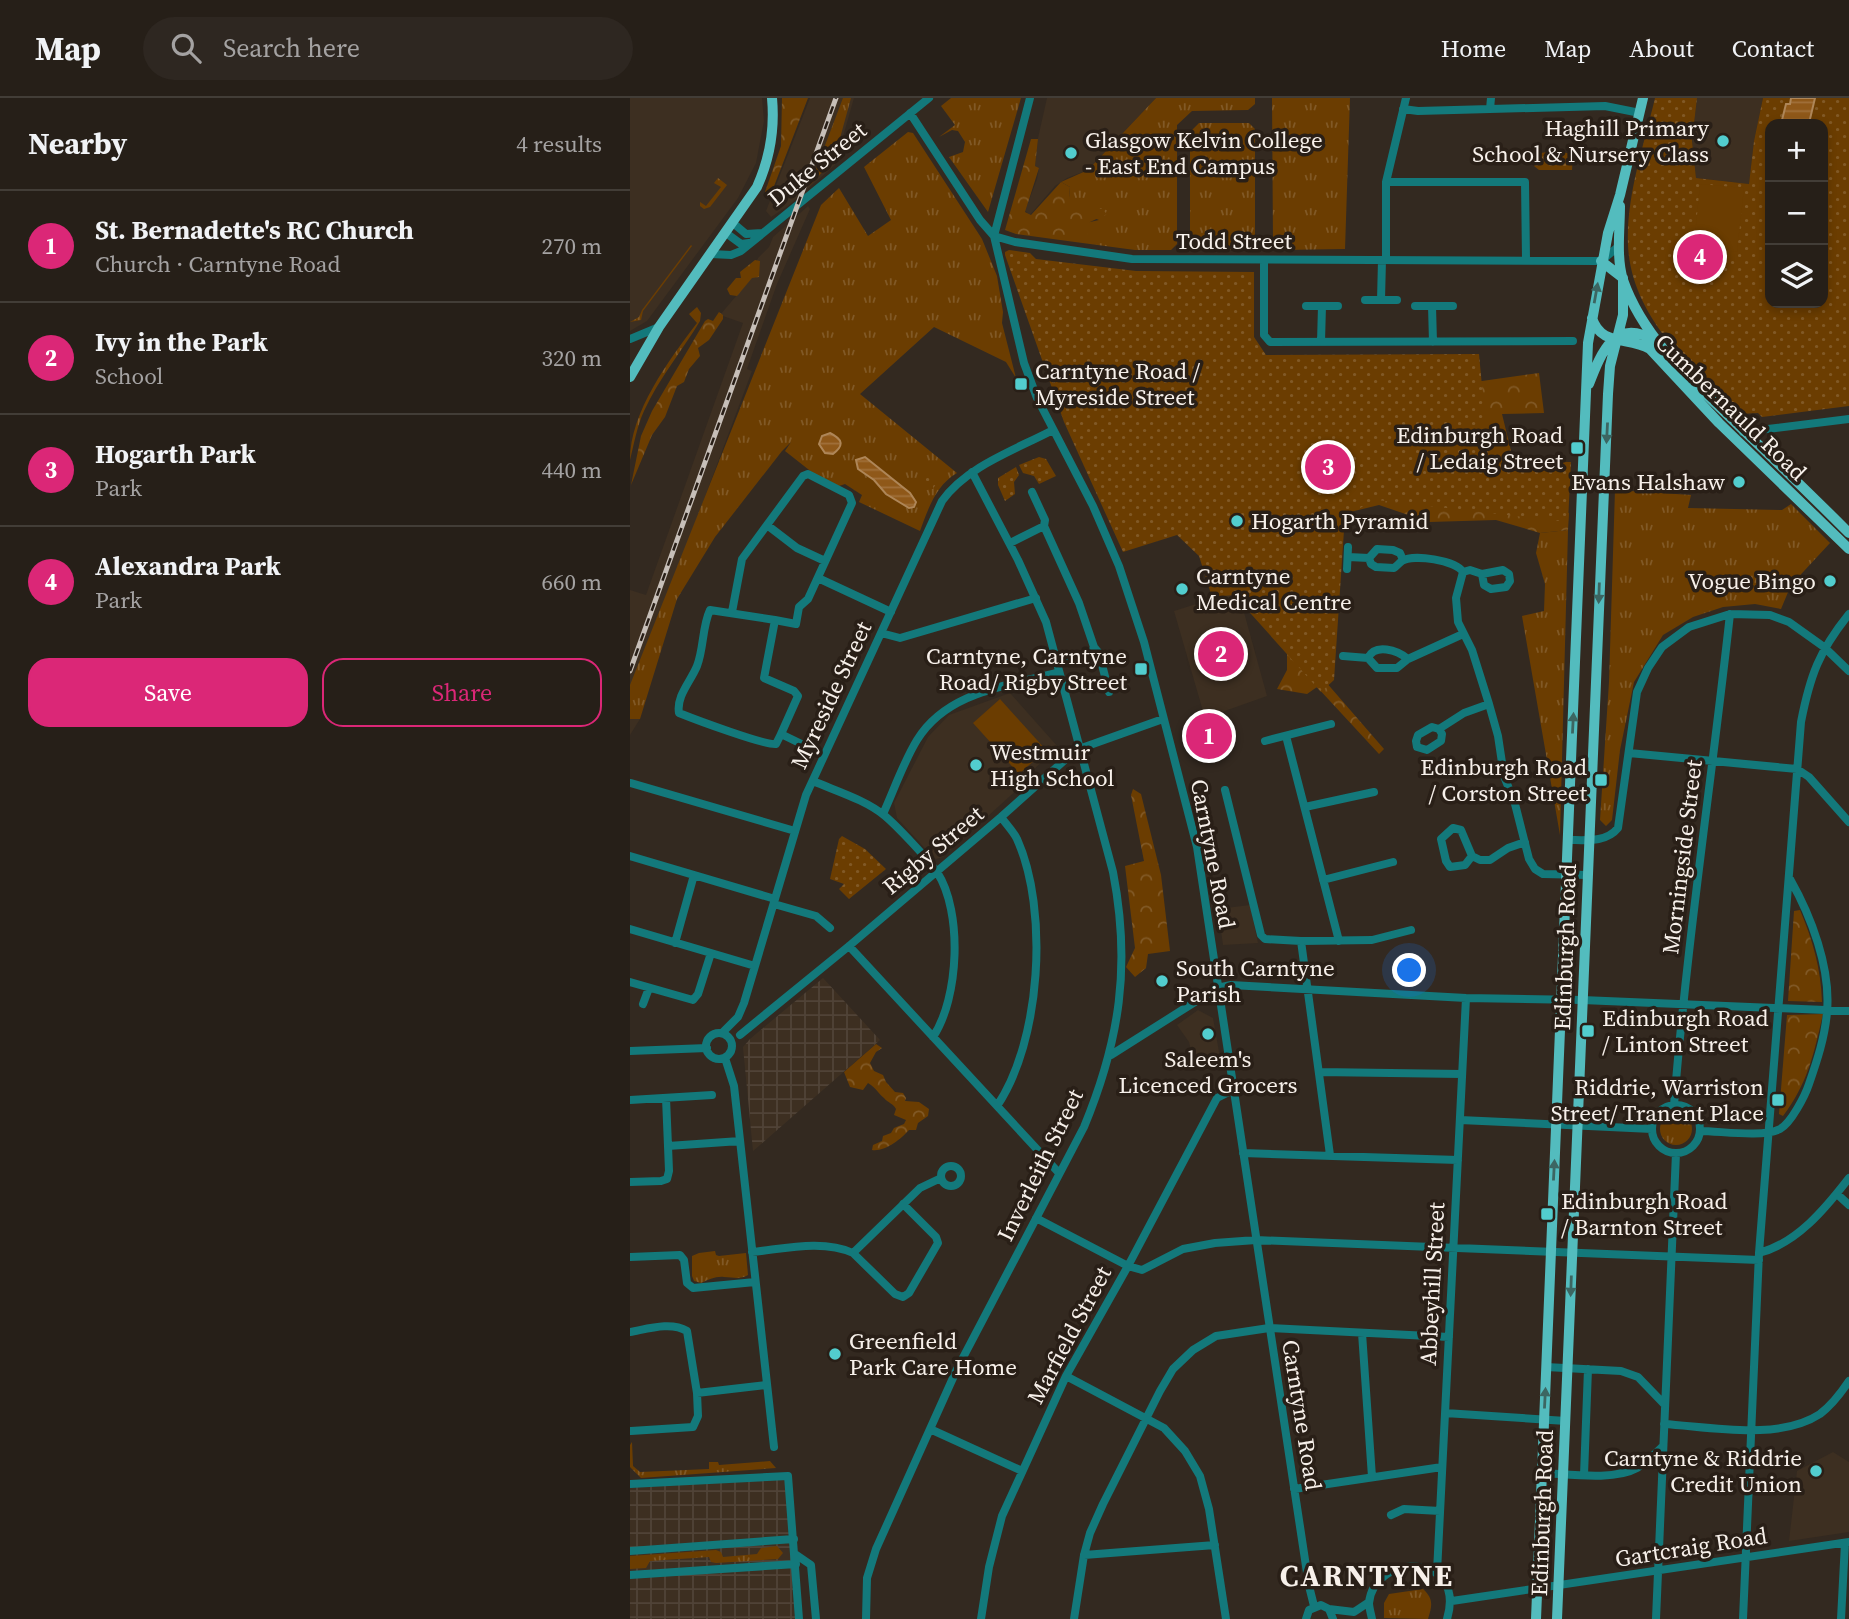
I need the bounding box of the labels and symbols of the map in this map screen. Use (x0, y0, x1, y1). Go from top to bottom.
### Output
place label: Haghill Primary School & Nursery Class (1472, 112, 1709, 170)
street label: Duke Street (761, 114, 873, 214)
place label: Glasgow Kelvin College - East End Campus (1085, 124, 1323, 182)
marker: Haghill Primary School & Nursery Class (1715, 133, 1731, 149)
marker: Glasgow Kelvin College - East End Campus (1063, 145, 1079, 161)
street label: Todd Street (1176, 225, 1292, 257)
pin: 4 (1677, 231, 1723, 283)
one-way arrow (1591, 282, 1602, 304)
street label: Cumbernauld Road (1648, 326, 1814, 488)
place label: Carntyne Road / Myreside Street (1035, 355, 1200, 413)
marker: Carntyne Road / Myreside Street (1013, 376, 1029, 392)
place label: Edinburgh Road / Ledaig Street (1396, 419, 1564, 477)
one-way arrow (1601, 422, 1612, 444)
marker: Edinburgh Road / Ledaig Street (1569, 440, 1585, 456)
pin: 3 (1305, 441, 1351, 493)
place label: Evans Halshaw (1571, 466, 1725, 498)
marker: Evans Halshaw (1731, 474, 1747, 490)
place label: Hogarth Pyramid (1251, 505, 1429, 537)
marker: Hogarth Pyramid (1229, 513, 1245, 529)
place label: Carntyne Medical Centre (1196, 560, 1352, 618)
place label: Vogue Bingo (1688, 565, 1816, 597)
marker: Vogue Bingo (1822, 573, 1838, 589)
marker: Carntyne Medical Centre (1174, 581, 1190, 597)
one-way arrow (1594, 582, 1605, 604)
street label: Myreside Street (783, 615, 879, 774)
pin: 2 (1198, 628, 1244, 680)
place label: Carntyne, Carntyne Road/ Rigby Street (926, 640, 1128, 698)
marker: Carntyne, Carntyne Road/ Rigby Street (1133, 661, 1149, 677)
pin: 1 (1186, 710, 1232, 762)
one-way arrow (1567, 712, 1578, 734)
place label: Westmuir High School (990, 736, 1114, 794)
place label: Edinburgh Road / Corston Street (1420, 751, 1588, 809)
marker: Westmuir High School (968, 757, 984, 773)
street label: Morningside Street (1654, 757, 1710, 956)
marker: Edinburgh Road / Corston Street (1593, 772, 1609, 788)
street label: Carntyne Road (1183, 776, 1243, 932)
street label: Rigby Street (876, 798, 991, 902)
street label: Edinburgh Road (1546, 863, 1584, 1031)
place label: South Carntyne Parish (1176, 952, 1335, 1010)
your location (1392, 953, 1426, 987)
marker: South Carntyne Parish (1154, 973, 1170, 989)
place label: Edinburgh Road / Linton Street (1602, 1002, 1769, 1060)
marker: Edinburgh Road / Linton Street (1580, 1023, 1596, 1039)
marker: Saleem's Licenced Grocers (1200, 1026, 1216, 1042)
place label: Saleem's Licenced Grocers (1118, 1043, 1298, 1101)
place label: Riddrie, Warriston Street/ Tranent Place (1551, 1071, 1764, 1129)
street label: Inverleith Street (989, 1083, 1091, 1246)
marker: Riddrie, Warriston Street/ Tranent Place (1770, 1092, 1786, 1108)
one-way arrow (1549, 1159, 1560, 1181)
place label: Edinburgh Road / Barnton Street (1561, 1185, 1728, 1243)
street label: Abbeyhill Street (1412, 1201, 1452, 1367)
marker: Edinburgh Road / Barnton Street (1539, 1206, 1555, 1222)
street label: Marfield Street (1019, 1260, 1119, 1410)
one-way arrow (1565, 1275, 1576, 1297)
place label: Greenfield Park Care Home (849, 1325, 1017, 1383)
street label: Carntyne Road (1274, 1337, 1330, 1493)
marker: Greenfield Park Care Home (827, 1346, 843, 1362)
one-way arrow (1540, 1386, 1551, 1408)
street label: Edinburgh Road (1523, 1429, 1561, 1597)
place label: Carntyne & Riddrie Credit Union (1604, 1442, 1802, 1500)
marker: Carntyne & Riddrie Credit Union (1808, 1463, 1824, 1479)
street label: Gartcraig Road (1613, 1519, 1769, 1575)
district label: CARNTYNE (1280, 1555, 1454, 1596)

